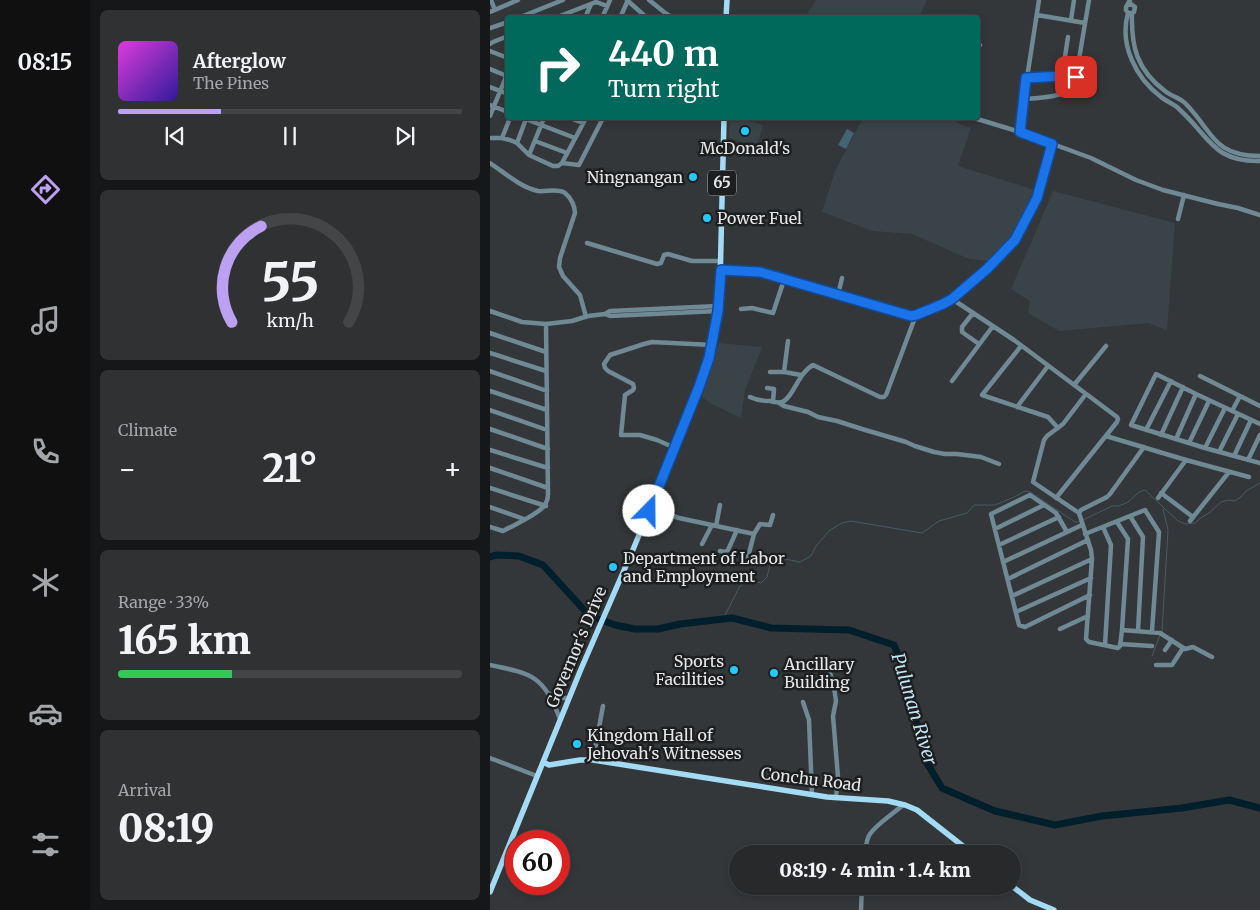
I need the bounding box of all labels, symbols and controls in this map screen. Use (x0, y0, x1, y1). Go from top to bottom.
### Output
text: 440 m (608, 32, 719, 76)
icon: right (525, 35, 590, 100)
text: 08:15 (18, 48, 72, 76)
text: Afterglow (193, 49, 286, 73)
pin (1055, 56, 1097, 98)
icon: arrive (1062, 63, 1090, 91)
text: The Pines (193, 73, 269, 93)
text: Turn right (608, 75, 719, 103)
icon: previous (161, 122, 189, 150)
icon: pause (276, 122, 304, 150)
icon: next (391, 122, 419, 150)
marker: McDonald's (739, 125, 751, 137)
place label: McDonald's (700, 138, 790, 158)
place label: Ningnangan (587, 167, 683, 187)
road number: 65 (708, 170, 736, 196)
marker: Ningnangan (687, 171, 699, 183)
icon: directions (28, 172, 63, 207)
place label: Power Fuel (717, 208, 802, 228)
marker: Power Fuel (701, 212, 713, 224)
text: 55 (261, 250, 319, 315)
icon: music (28, 303, 63, 338)
text: km/h (266, 309, 314, 332)
text: Climate (118, 420, 177, 440)
icon: phone (28, 434, 63, 469)
text: 21° (262, 445, 318, 492)
text: − (118, 451, 137, 487)
text: + (443, 451, 462, 487)
position arrow (622, 484, 674, 536)
place label: Department of Labor and Employment (623, 548, 785, 586)
marker: Department of Labor and Employment (607, 561, 619, 573)
icon: climate (28, 565, 63, 600)
street label: Governor's Drive (541, 583, 611, 711)
text: Range · 33% (118, 592, 209, 612)
text: 165 km (118, 617, 251, 664)
water label: Pulunan River (887, 650, 943, 768)
place label: Sports Facilities (655, 651, 724, 689)
place label: Ancillary Building (783, 654, 855, 692)
marker: Sports Facilities (728, 664, 740, 676)
marker: Ancillary Building (768, 667, 780, 679)
icon: car (28, 696, 63, 731)
place label: Kingdom Hall of Jehovah's Witnesses (586, 725, 742, 763)
marker: Kingdom Hall of Jehovah's Witnesses (571, 738, 583, 750)
street label: Conchu Road (760, 763, 863, 795)
text: Arrival (118, 780, 171, 800)
text: 08:19 (118, 805, 214, 852)
icon: filters (28, 827, 63, 862)
speed limit sign: 60 (505, 830, 570, 895)
text: 08:19 · 4 min · 1.4 km (779, 858, 971, 882)

